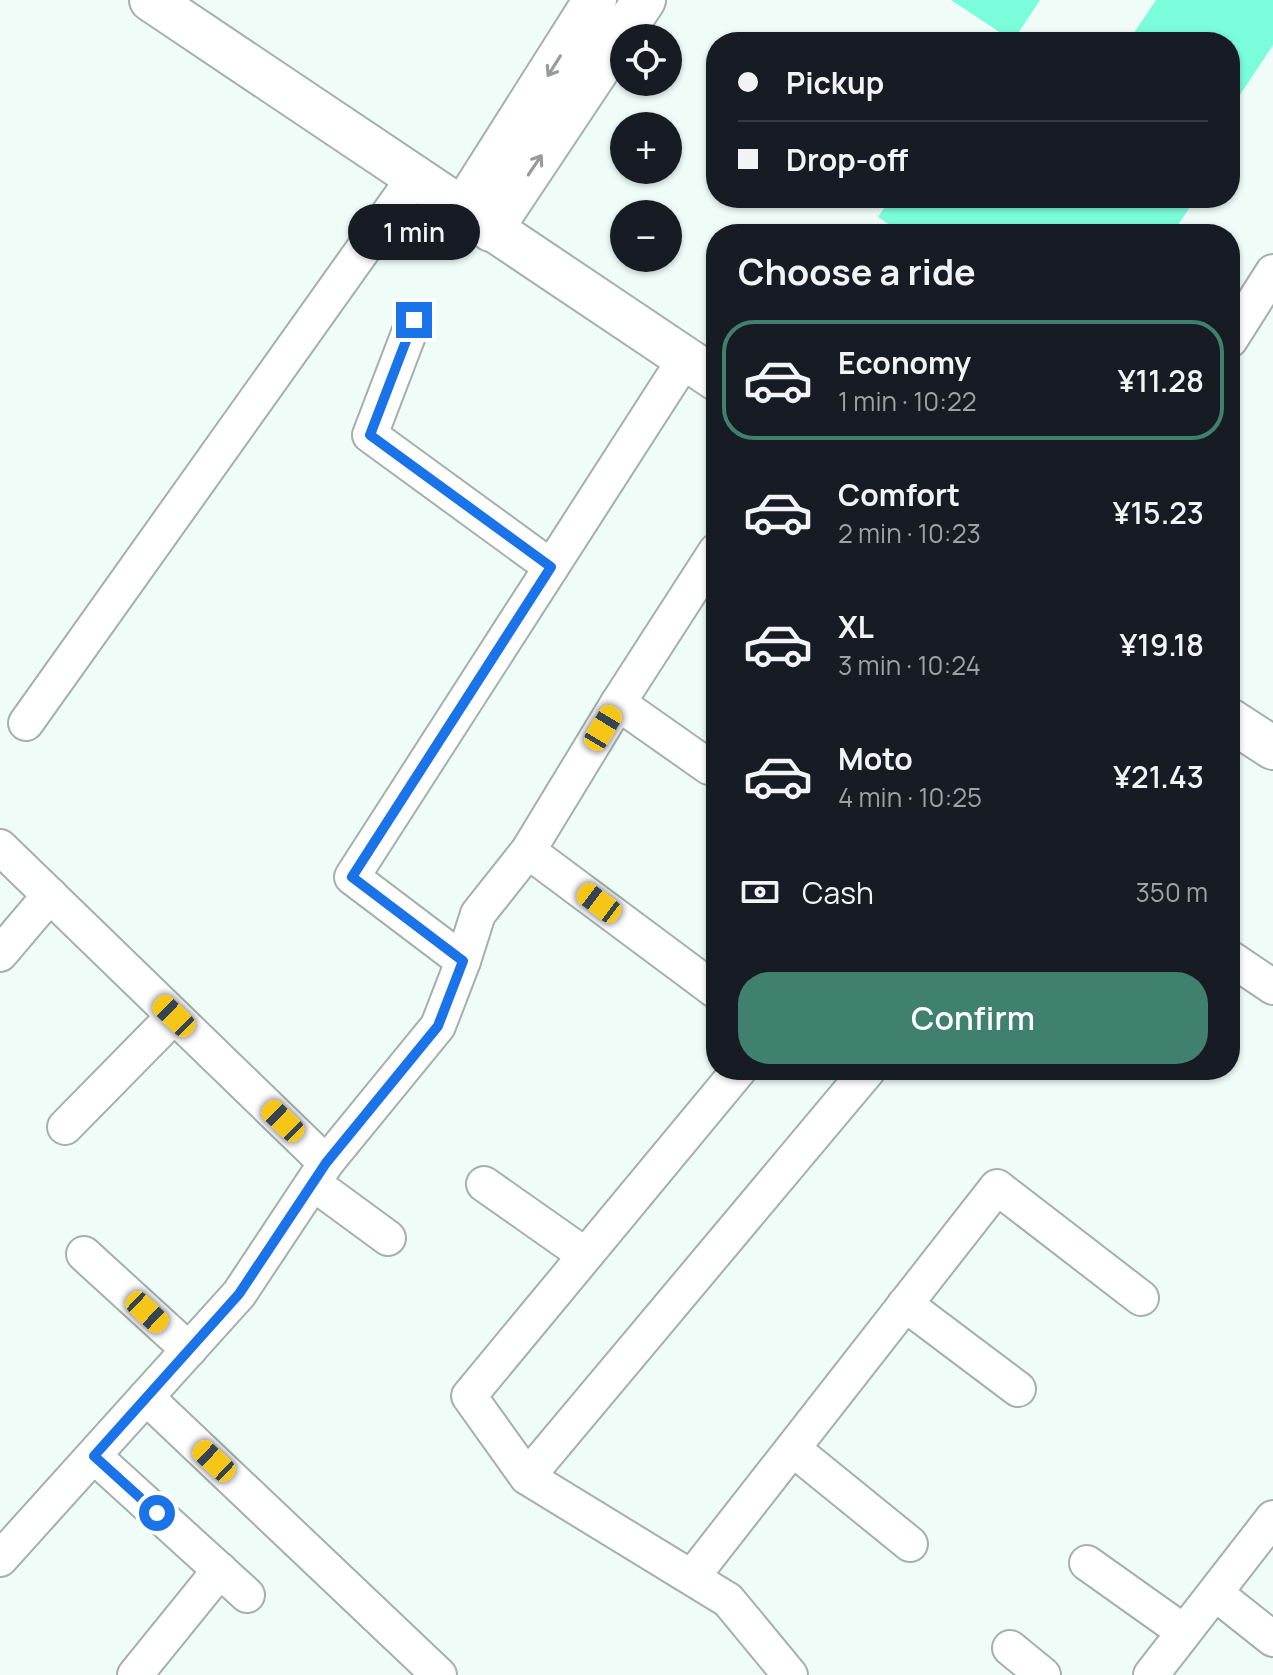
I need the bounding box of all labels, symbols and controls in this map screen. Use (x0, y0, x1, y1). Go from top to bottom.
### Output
map controls (610, 24, 682, 272)
button: locate (610, 24, 682, 96)
one-way arrow (545, 54, 561, 77)
text: Pickup (786, 62, 884, 103)
button: + (610, 112, 682, 184)
text: Drop-off (786, 139, 908, 180)
one-way arrow (527, 155, 543, 177)
button: − (610, 200, 682, 272)
callout: 1 min (348, 204, 480, 260)
text: 1 min (383, 214, 445, 250)
text: Choose a ride (738, 247, 976, 296)
route end (396, 302, 432, 338)
text: Economy (838, 342, 971, 383)
icon: car (742, 344, 814, 416)
text: ¥11.28 (1118, 360, 1204, 401)
text: 1 min · 10:22 (838, 383, 977, 419)
text: Comfort (838, 474, 960, 515)
icon: car (742, 476, 814, 548)
text: ¥15.23 (1113, 492, 1204, 533)
text: 2 min · 10:23 (838, 515, 981, 551)
text: XL (838, 606, 874, 647)
icon: car (742, 608, 814, 680)
text: ¥19.18 (1120, 624, 1204, 665)
text: 3 min · 10:24 (838, 647, 981, 683)
car (580, 701, 626, 755)
text: Moto (838, 738, 913, 779)
icon: car (742, 740, 814, 812)
text: ¥21.43 (1113, 756, 1204, 797)
text: 4 min · 10:25 (838, 779, 982, 815)
icon: cash (738, 870, 782, 914)
text: Cash (802, 872, 874, 913)
text: 350 m (1135, 874, 1208, 910)
car (573, 879, 625, 927)
button: Confirm (738, 972, 1208, 1064)
car (148, 991, 200, 1041)
car (257, 1096, 309, 1146)
car (121, 1287, 173, 1337)
car (188, 1436, 240, 1486)
route start (139, 1495, 175, 1531)

